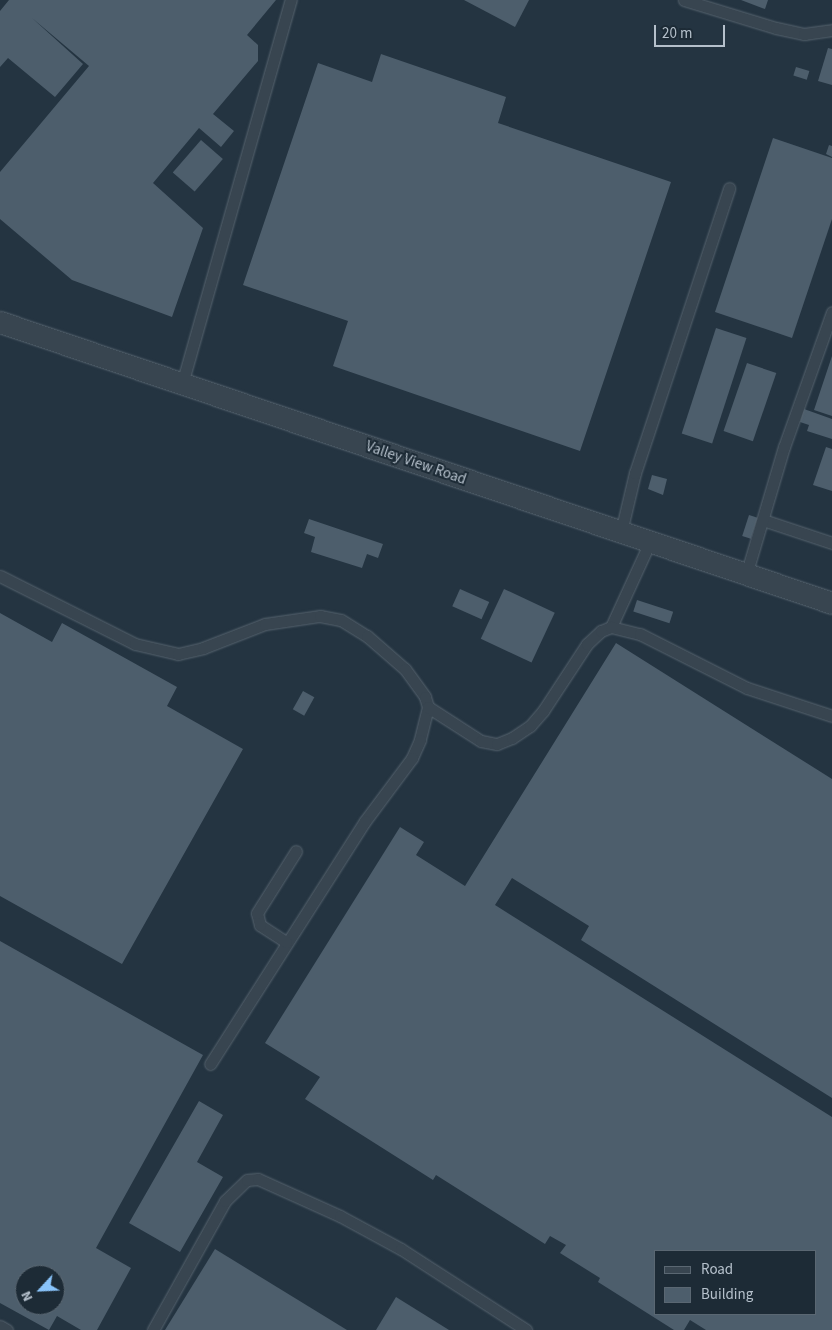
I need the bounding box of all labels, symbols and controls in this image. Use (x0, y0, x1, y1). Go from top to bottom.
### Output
scale bar (657, 15, 728, 47)
text: 20 m (662, 23, 692, 44)
street label: Valley View Road (363, 437, 469, 489)
legend (654, 1250, 817, 1315)
text: Road (701, 1259, 733, 1280)
north arrow (15, 1265, 65, 1315)
text: Building (701, 1284, 753, 1305)
text: N (16, 1287, 38, 1304)

